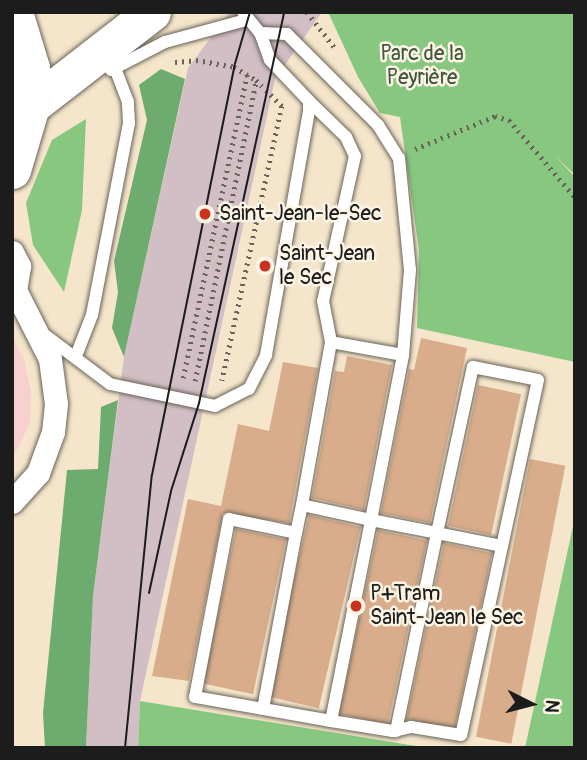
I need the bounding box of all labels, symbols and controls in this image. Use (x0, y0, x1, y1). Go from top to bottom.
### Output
park label: Parc de la Peyrière (380, 41, 464, 91)
place label: Saint-Jean-le-Sec (219, 201, 382, 227)
marker: Saint-Jean-le-Sec (197, 206, 213, 222)
place label: Saint-Jean le Sec (279, 241, 375, 291)
marker: Saint-Jean le Sec (257, 258, 273, 274)
place label: P+Tram Saint-Jean le Sec (370, 581, 524, 631)
marker: P+Tram Saint-Jean le Sec (348, 598, 364, 614)
north arrow (496, 669, 566, 739)
text: N (539, 699, 564, 714)

